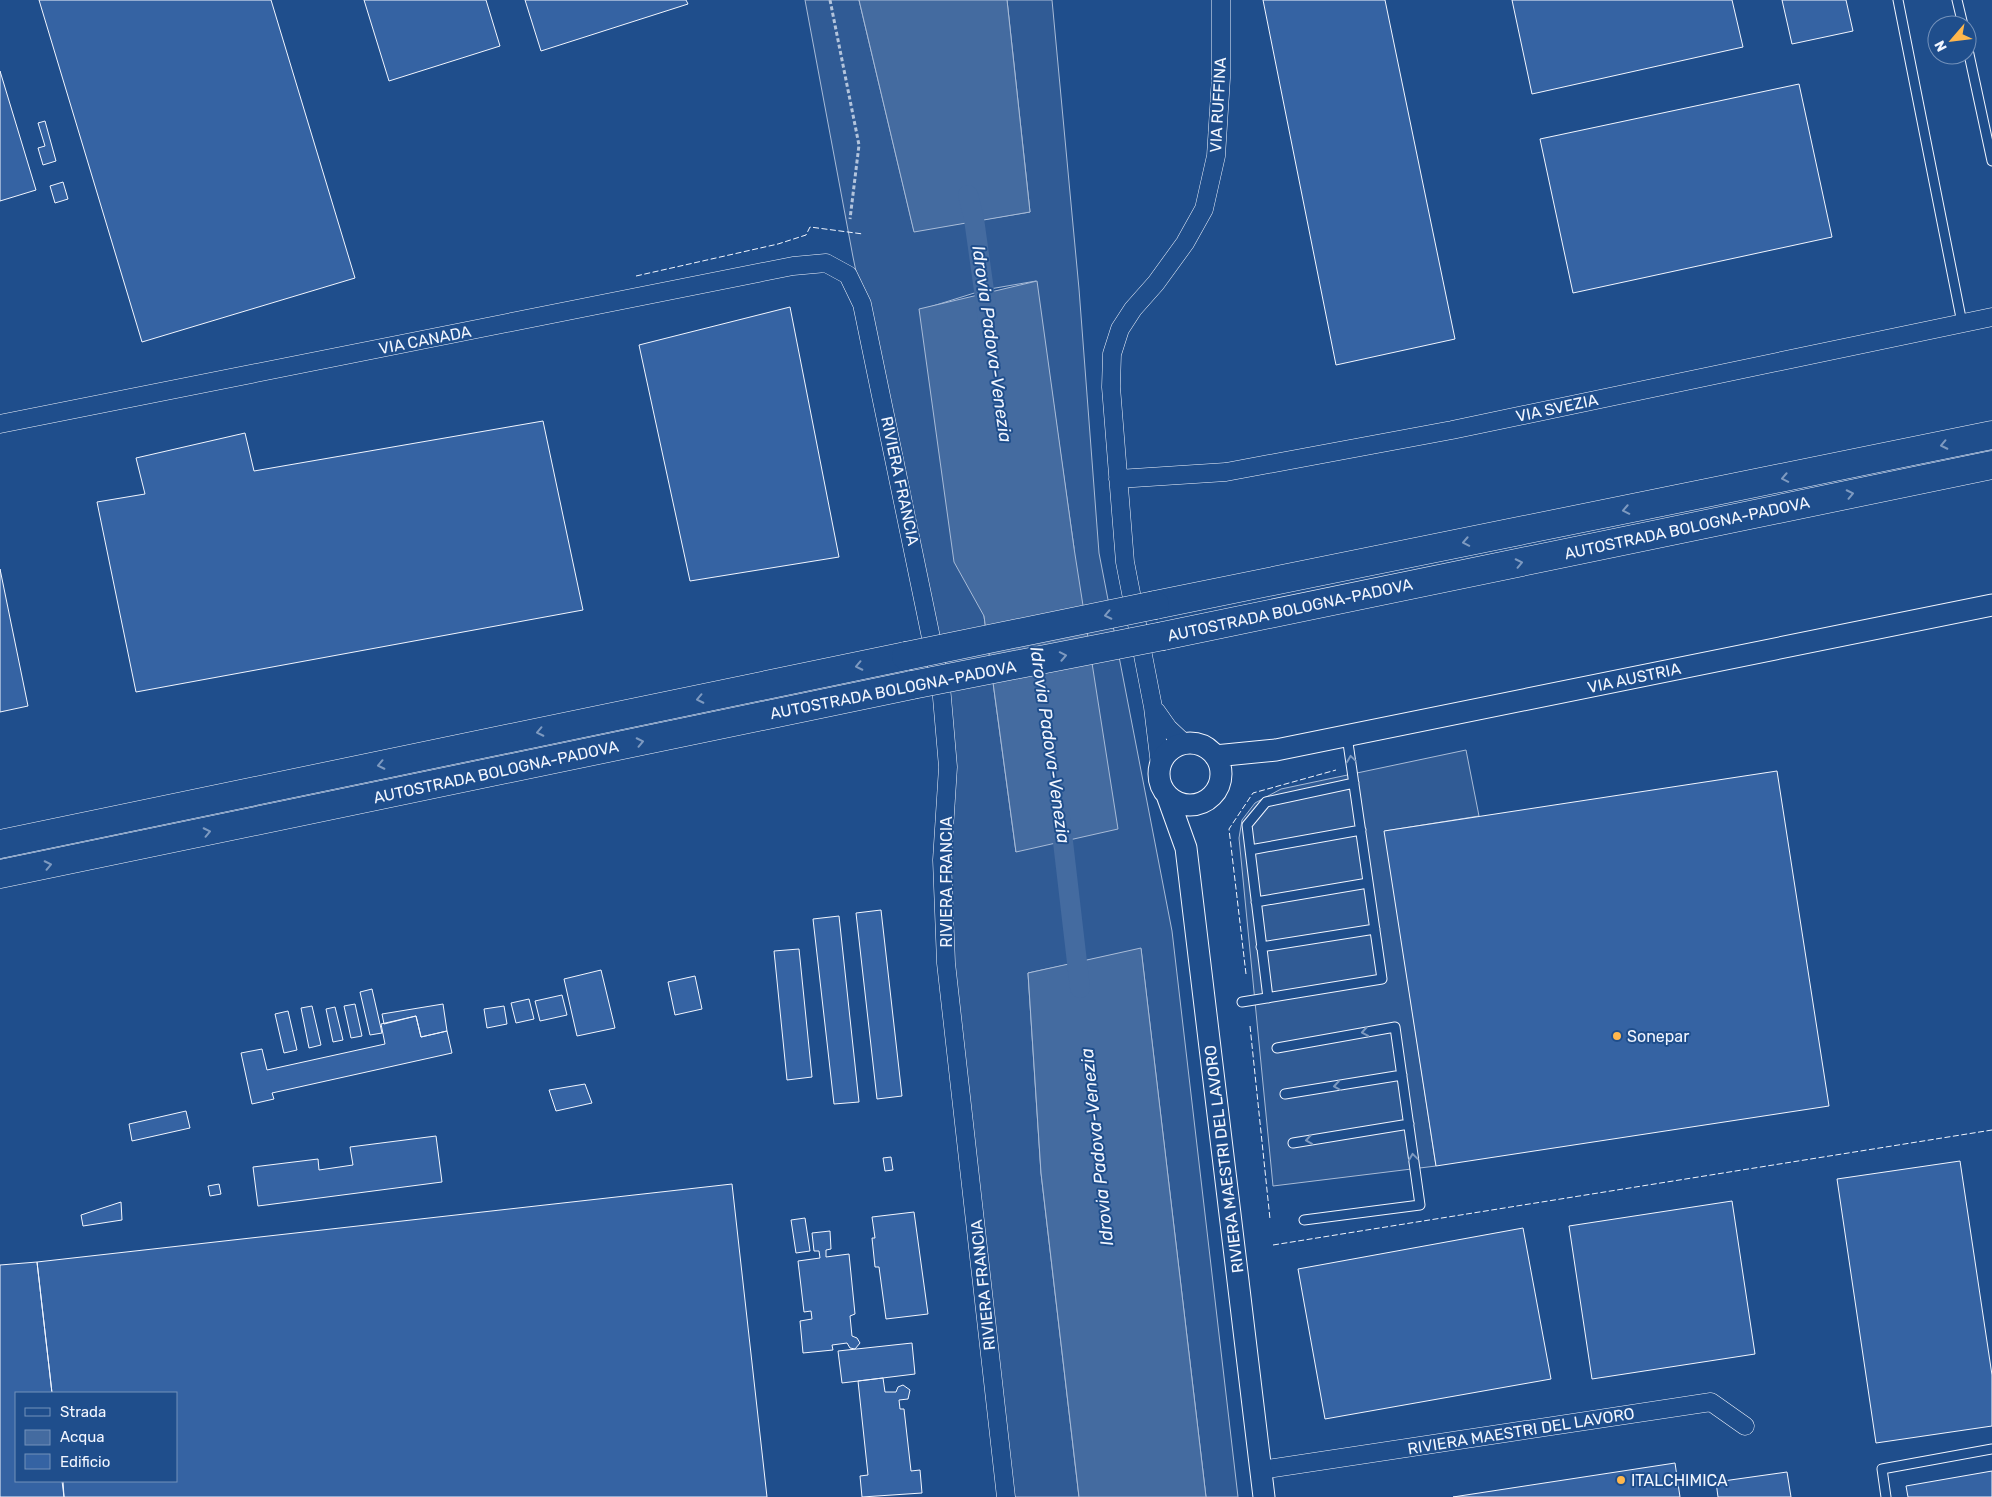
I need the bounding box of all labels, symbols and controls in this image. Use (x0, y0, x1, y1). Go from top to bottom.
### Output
north arrow (1927, 15, 1977, 65)
text: N (1931, 37, 1951, 54)
street label: VIA RUFFINA (1206, 56, 1230, 153)
water label: Idrovia Padova-Venezia (967, 244, 1017, 444)
street label: VIA CANADA (377, 322, 473, 358)
street label: VIA SVEZIA (1514, 390, 1600, 426)
street label: RIVIERA FRANCIA (877, 415, 923, 548)
one-way arrow (1940, 439, 1949, 450)
one-way arrow (1781, 472, 1789, 482)
one-way arrow (1846, 490, 1854, 500)
street label: AUTOSTRADA BOLOGNA-PADOVA (1563, 493, 1812, 563)
one-way arrow (1621, 504, 1630, 515)
one-way arrow (1462, 536, 1471, 547)
one-way arrow (1515, 558, 1524, 568)
street label: AUTOSTRADA BOLOGNA-PADOVA (1166, 575, 1415, 645)
one-way arrow (1103, 609, 1112, 620)
water label: Idrovia Padova-Venezia (1025, 645, 1075, 845)
one-way arrow (1058, 651, 1067, 661)
street label: AUTOSTRADA BOLOGNA-PADOVA (768, 657, 1018, 723)
street label: VIA AUSTRIA (1586, 659, 1683, 697)
one-way arrow (854, 661, 863, 671)
one-way arrow (695, 694, 704, 704)
one-way arrow (536, 727, 545, 737)
street label: AUTOSTRADA BOLOGNA-PADOVA (372, 737, 621, 807)
one-way arrow (636, 737, 645, 747)
one-way arrow (1346, 755, 1356, 764)
one-way arrow (377, 760, 386, 770)
street label: RIVIERA FRANCIA (937, 816, 956, 948)
one-way arrow (203, 827, 211, 838)
one-way arrow (43, 860, 52, 870)
one-way arrow (1360, 1027, 1369, 1037)
place label: Sonepar (1627, 1027, 1689, 1046)
marker: Sonepar (1611, 1030, 1623, 1042)
street label: RIVIERA MAESTRI DEL LAVORO (1201, 1044, 1247, 1274)
water label: Idrovia Padova-Venezia (1076, 1047, 1118, 1247)
one-way arrow (1332, 1080, 1341, 1090)
one-way arrow (1304, 1135, 1313, 1145)
one-way arrow (1409, 1152, 1419, 1161)
street label: RIVIERA FRANCIA (967, 1218, 999, 1351)
legend (15, 1392, 178, 1482)
text: Strada (60, 1403, 106, 1421)
street label: RIVIERA MAESTRI DEL LAVORO (1406, 1404, 1636, 1458)
text: Acqua (60, 1428, 105, 1446)
text: Edificio (60, 1453, 110, 1471)
place label: ITALCHIMICA (1631, 1471, 1728, 1490)
marker: ITALCHIMICA (1615, 1474, 1627, 1486)

